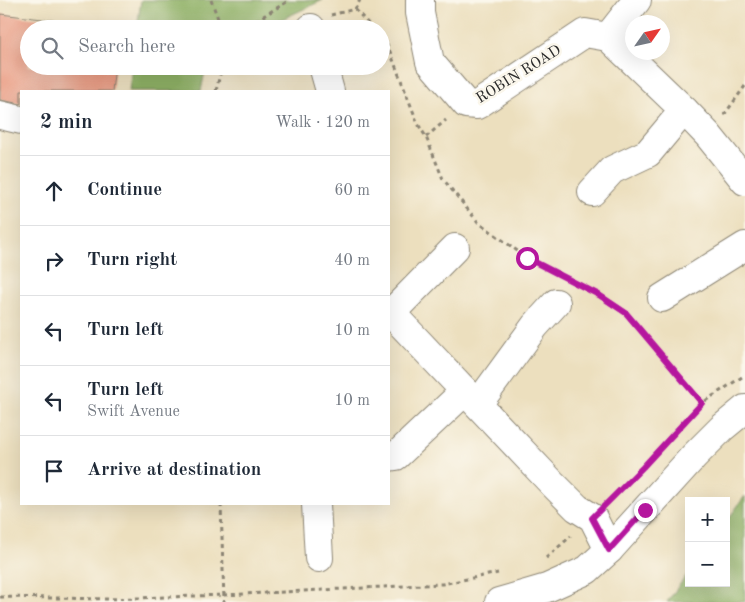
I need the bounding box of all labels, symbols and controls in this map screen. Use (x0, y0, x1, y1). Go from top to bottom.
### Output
north arrow (625, 15, 670, 60)
search box (20, 20, 390, 75)
icon: search (38, 34, 66, 62)
text: Search here (78, 38, 175, 57)
street label: ROBIN ROAD (474, 43, 564, 107)
text: 2 min (40, 112, 93, 133)
text: Walk · 120 m (275, 115, 370, 131)
icon: ahead (40, 177, 68, 205)
text: Continue (87, 181, 162, 200)
text: 60 m (334, 183, 370, 199)
icon: right (40, 247, 68, 275)
route start (516, 247, 539, 270)
text: Turn right (87, 251, 177, 270)
text: 40 m (334, 253, 370, 269)
icon: left (40, 317, 68, 345)
text: Turn left (87, 321, 164, 340)
text: 10 m (334, 323, 370, 339)
text: Turn left (87, 381, 164, 400)
icon: left (40, 387, 68, 415)
text: 10 m (334, 393, 370, 409)
text: Swift Avenue (87, 404, 180, 420)
icon: arrive (40, 457, 68, 485)
text: Arrive at destination (87, 461, 261, 480)
map controls (685, 497, 730, 587)
button: + (685, 497, 730, 542)
route end (634, 499, 657, 522)
button: − (685, 542, 730, 587)

